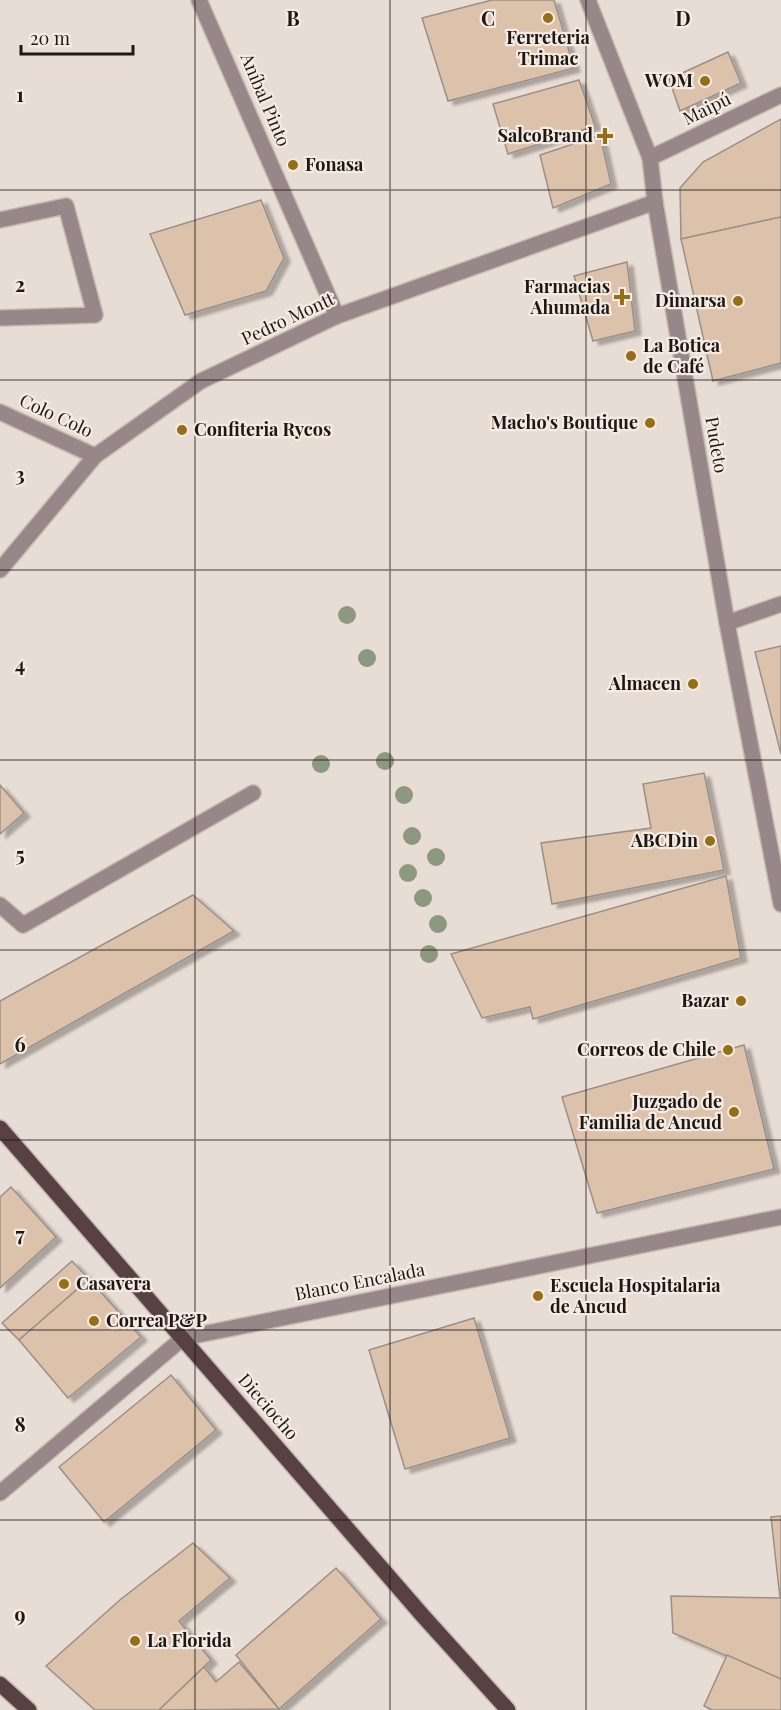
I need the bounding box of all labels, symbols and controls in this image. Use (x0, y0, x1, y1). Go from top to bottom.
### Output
text: B (286, 4, 300, 31)
text: C (481, 4, 495, 31)
text: D (675, 4, 691, 31)
marker: Ferreteria Trimac (541, 11, 555, 25)
scale bar (21, 18, 134, 56)
place label: Ferreteria Trimac (506, 25, 590, 70)
text: 20 m (30, 26, 70, 50)
street label: Aníbal Pinto (235, 48, 296, 150)
place label: WOM (644, 68, 693, 92)
marker: WOM (698, 74, 712, 88)
text: 1 (16, 80, 24, 107)
street label: Maipú (678, 86, 735, 130)
place label: SalcoBrand (497, 123, 593, 147)
marker: SalcoBrand (598, 129, 612, 143)
place label: Fonasa (305, 152, 364, 176)
marker: Fonasa (286, 158, 300, 172)
text: 2 (15, 270, 25, 297)
place label: Farmacias Ahumada (524, 274, 611, 319)
street label: Pedro Montt (237, 286, 338, 350)
place label: Dimarsa (655, 288, 727, 312)
marker: Farmacias Ahumada (615, 290, 629, 304)
marker: Dimarsa (731, 294, 745, 308)
place label: La Botica de Café (643, 333, 721, 378)
marker: La Botica de Café (624, 349, 638, 363)
street label: Colo Colo (16, 388, 97, 443)
place label: Macho's Boutique (491, 410, 638, 434)
street label: Pudeto (700, 415, 734, 475)
marker: Macho's Boutique (643, 416, 657, 430)
place label: Confiteria Rycos (194, 417, 331, 441)
marker: Confiteria Rycos (175, 423, 189, 437)
text: 3 (15, 460, 25, 487)
text: 4 (15, 650, 25, 677)
place label: Almacen (608, 671, 681, 695)
marker: Almacen (686, 677, 700, 691)
place label: ABCDin (630, 828, 698, 852)
marker: ABCDin (703, 834, 717, 848)
text: 5 (15, 840, 25, 867)
place label: Bazar (681, 988, 730, 1012)
marker: Bazar (734, 994, 748, 1008)
text: 6 (14, 1030, 26, 1057)
place label: Correos de Chile (577, 1037, 716, 1061)
marker: Correos de Chile (721, 1043, 735, 1057)
place label: Juzgado de Familia de Ancud (579, 1089, 722, 1134)
marker: Juzgado de Familia de Ancud (727, 1105, 741, 1119)
text: 7 (15, 1220, 25, 1247)
street label: Blanco Encalada (293, 1257, 427, 1305)
place label: Casavera (76, 1271, 152, 1295)
place label: Escuela Hospitalaria de Ancud (550, 1273, 721, 1318)
marker: Casavera (57, 1277, 71, 1291)
marker: Escuela Hospitalaria de Ancud (531, 1289, 545, 1303)
place label: Correa P&P (106, 1308, 207, 1332)
marker: Correa P&P (87, 1314, 101, 1328)
street label: Dieciocho (233, 1368, 304, 1445)
text: 8 (14, 1410, 26, 1437)
text: 9 (14, 1600, 26, 1627)
place label: La Florida (147, 1628, 232, 1652)
marker: La Florida (128, 1634, 142, 1648)

